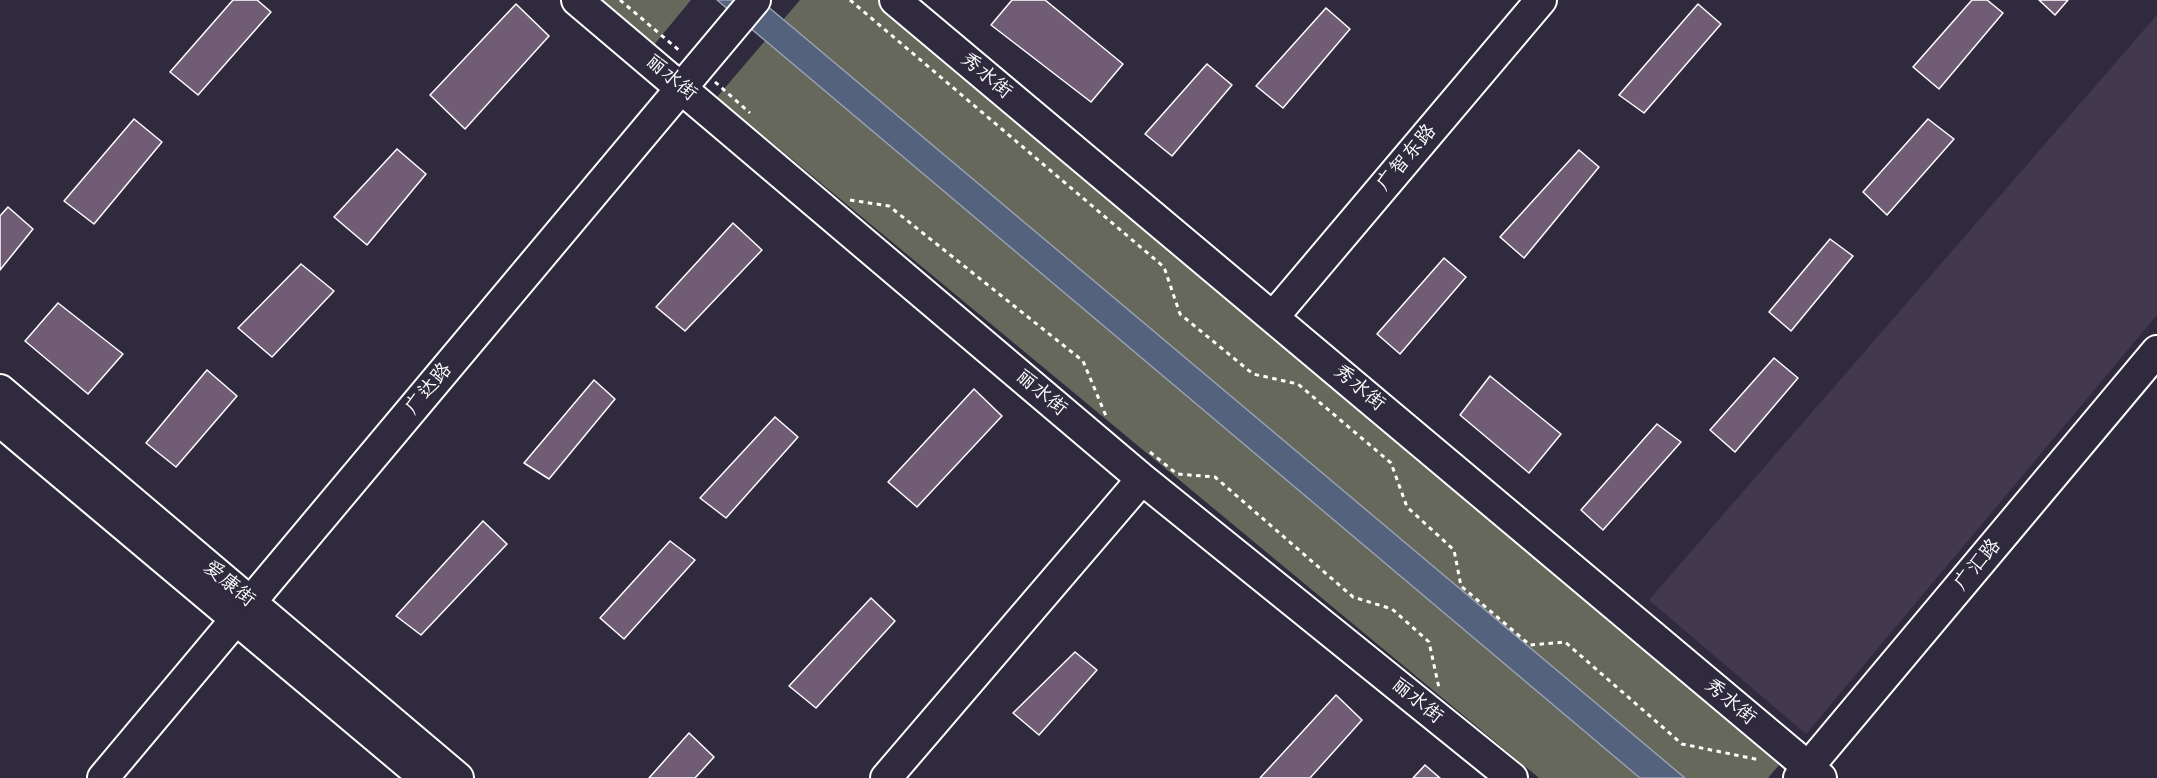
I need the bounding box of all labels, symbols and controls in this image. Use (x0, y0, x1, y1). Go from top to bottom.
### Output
street label: 秀水街 (955, 48, 1017, 104)
street label: 丽水街 (640, 50, 702, 106)
street label: 广智东路 (1372, 120, 1442, 196)
street label: 广达路 (401, 358, 457, 420)
street label: 秀水街 (1328, 360, 1390, 416)
street label: 丽水街 (1010, 365, 1072, 421)
street label: 广汇路 (1950, 534, 2006, 596)
street label: 爱康街 (198, 556, 260, 612)
street label: 丽水街 (1386, 673, 1448, 729)
street label: 秀水街 (1699, 674, 1761, 730)

